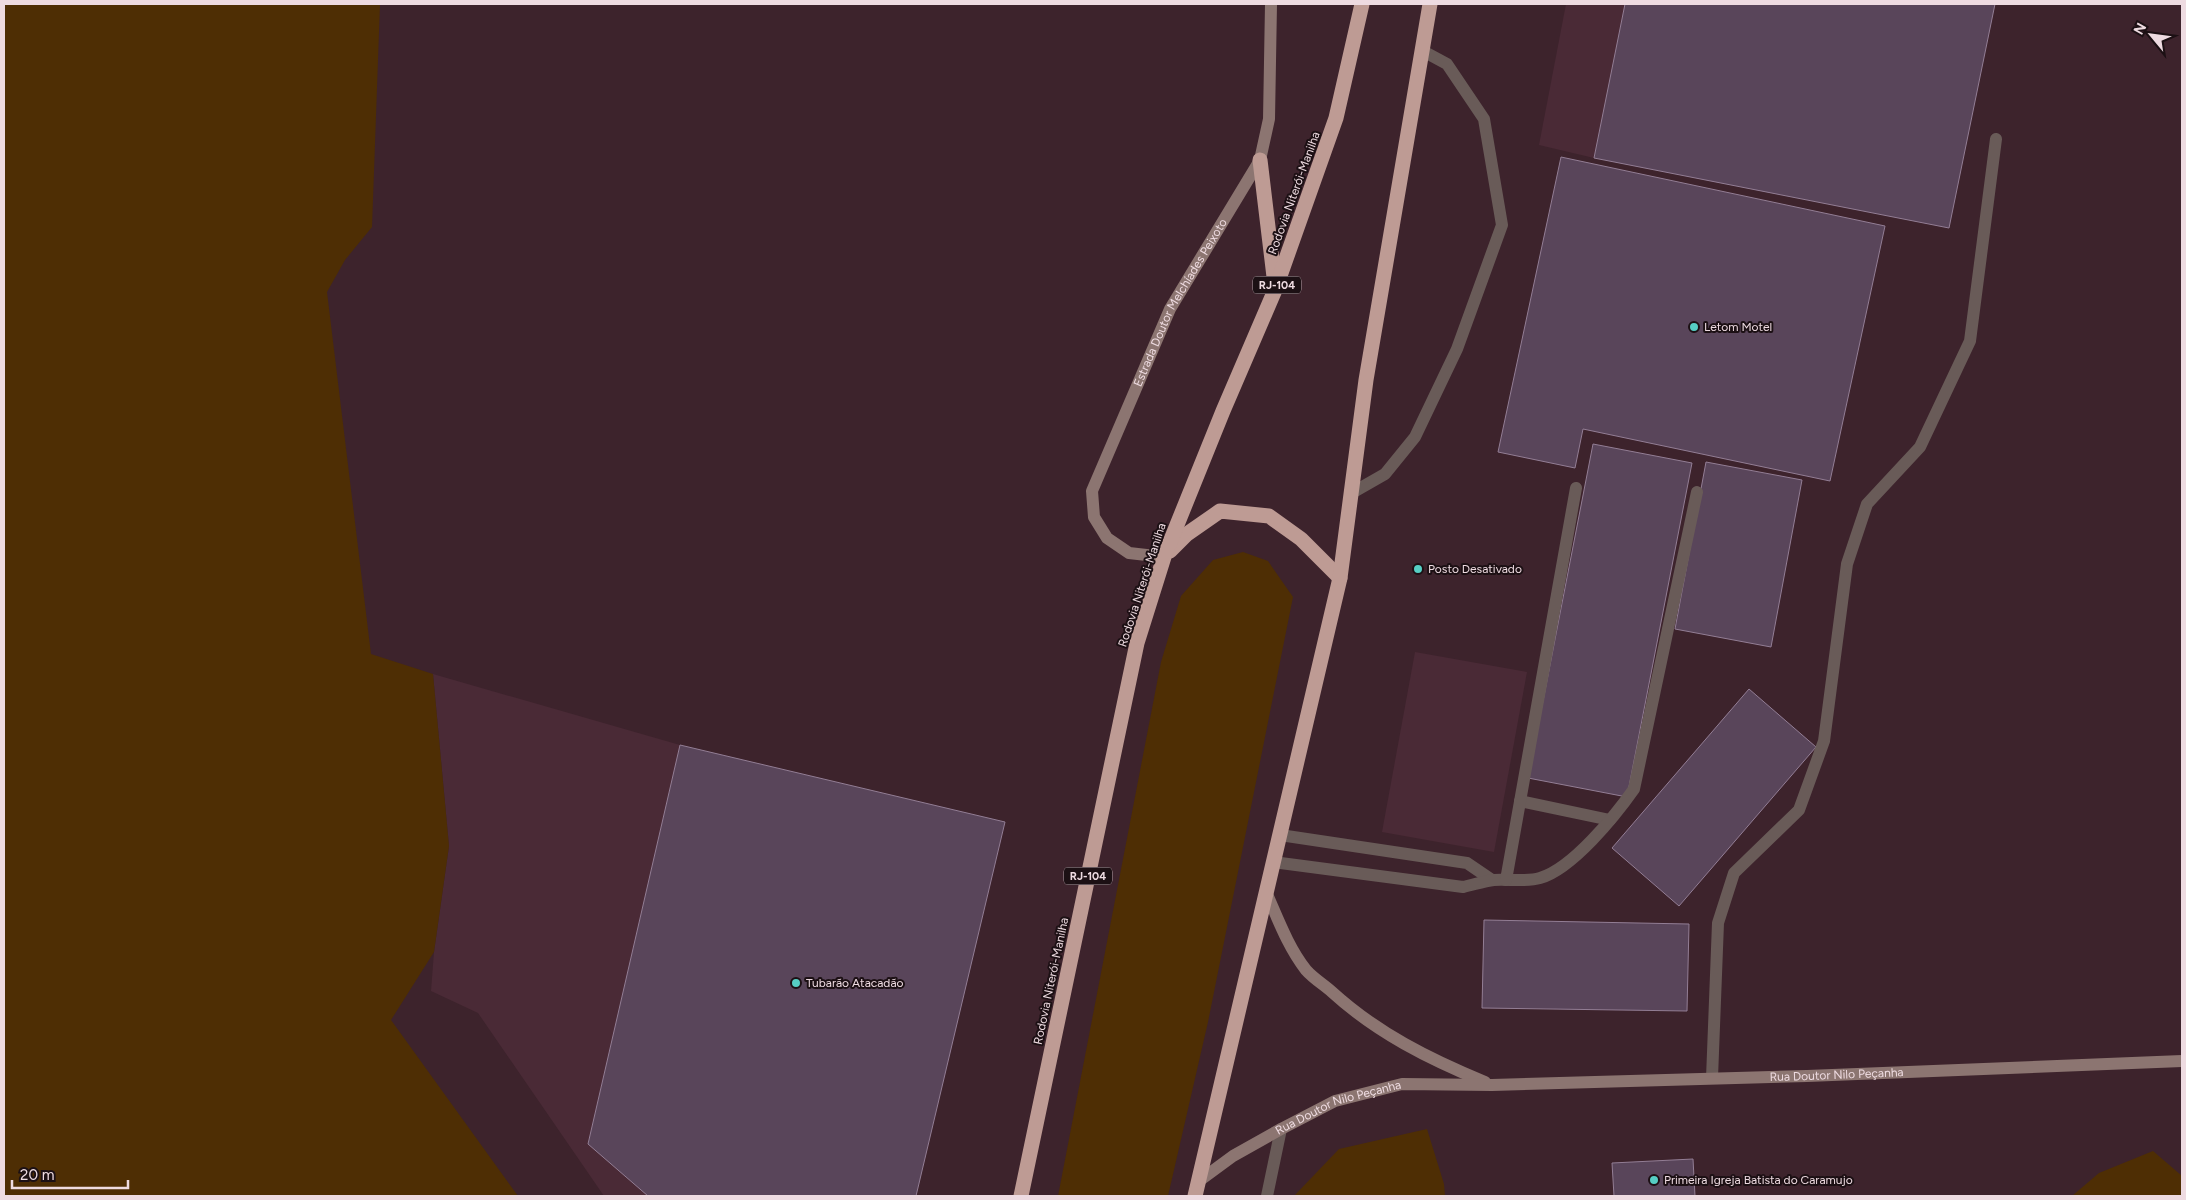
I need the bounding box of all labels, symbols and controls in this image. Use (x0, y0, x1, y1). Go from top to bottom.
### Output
north arrow (2126, 10, 2176, 60)
text: N (2130, 20, 2150, 38)
street label: Rodovia Niterói-Manilha (1265, 130, 1323, 256)
street label: Estrada Doutor Melchíades Peixoto (1131, 216, 1230, 389)
road number: RJ-104 (1253, 276, 1301, 294)
place label: Letom Motel (1704, 320, 1772, 334)
marker: Letom Motel (1688, 321, 1700, 333)
street label: Rodovia Niterói-Manilha (1115, 521, 1169, 649)
place label: Posto Desativado (1428, 562, 1522, 576)
marker: Posto Desativado (1412, 563, 1424, 575)
road number: RJ-104 (1064, 868, 1112, 884)
street label: Rodovia Niterói-Manilha (1031, 916, 1071, 1046)
place label: Tubarão Atacadão (806, 976, 904, 990)
marker: Tubarão Atacadão (790, 977, 802, 989)
street label: Rua Doutor Nilo Peçanha (1769, 1065, 1904, 1084)
street label: Rua Doutor Nilo Peçanha (1273, 1078, 1403, 1138)
scale bar (12, 1158, 129, 1190)
text: 20 m (20, 1166, 54, 1184)
place label: Primeira Igreja Batista do Caramujo (1664, 1173, 1853, 1187)
marker: Primeira Igreja Batista do Caramujo (1648, 1174, 1660, 1186)

